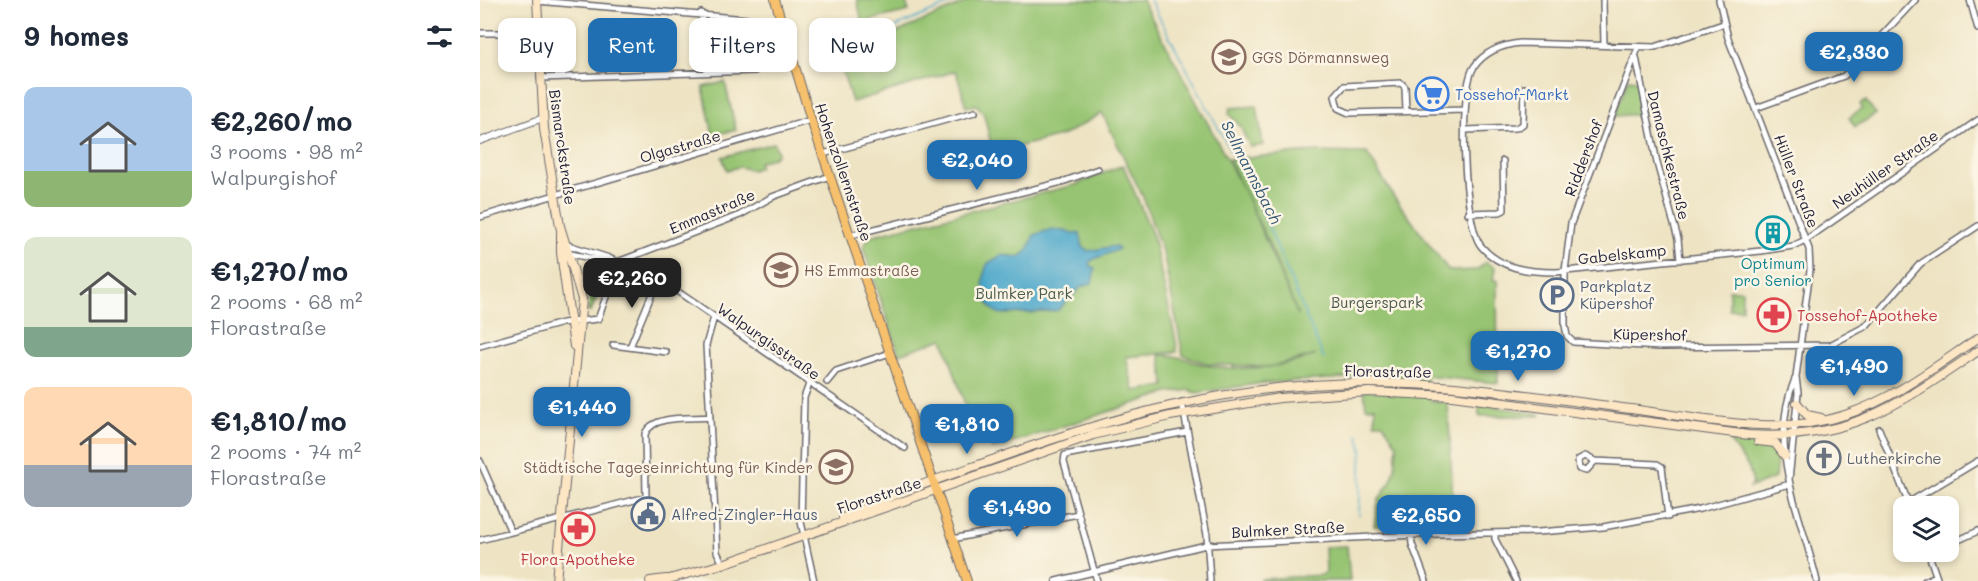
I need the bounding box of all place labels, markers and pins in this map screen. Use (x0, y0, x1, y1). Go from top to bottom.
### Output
pin: €2,330 (1805, 32, 1903, 83)
school or university icon: GGS Dörmannsweg (1211, 39, 1247, 75)
place label: GGS Dörmannsweg (1252, 47, 1389, 67)
supermarket icon: Tossehof-Markt (1414, 76, 1450, 112)
place label: Tossehof-Markt (1455, 84, 1569, 104)
pin: €2,040 (928, 140, 1026, 191)
building icon: Optimum pro Senior (1755, 215, 1791, 251)
school or university icon: HS Emmastraße (763, 252, 799, 288)
place label: Optimum pro Senior (1734, 253, 1812, 290)
pin: €2,260 (583, 258, 681, 309)
place label: HS Emmastraße (804, 260, 919, 280)
place label: Parkplatz Küpershof (1580, 276, 1655, 313)
parking icon: Parkplatz Küpershof (1539, 277, 1575, 313)
pharmacy icon: Tossehof-Apotheke (1756, 297, 1792, 333)
place label: Tossehof-Apotheke (1797, 305, 1938, 325)
pin: €1,270 (1469, 331, 1567, 382)
pin: €1,490 (1805, 346, 1903, 397)
pin: €1,440 (533, 387, 631, 438)
pin: €1,810 (918, 404, 1016, 455)
church icon: Lutherkirche (1806, 440, 1842, 476)
place label: Lutherkirche (1847, 448, 1942, 468)
school or university icon: Städtische Tageseinrichtung für Kinder (818, 449, 854, 485)
place label: Städtische Tageseinrichtung für Kinder (523, 457, 813, 477)
pin: €1,490 (968, 487, 1066, 538)
pin: €2,650 (1377, 495, 1475, 546)
public building icon: Alfred-Zingler-Haus (630, 496, 666, 532)
place label: Alfred-Zingler-Haus (671, 504, 818, 524)
pharmacy icon: Flora-Apotheke (560, 511, 596, 547)
place label: Flora-Apotheke (521, 549, 635, 569)

